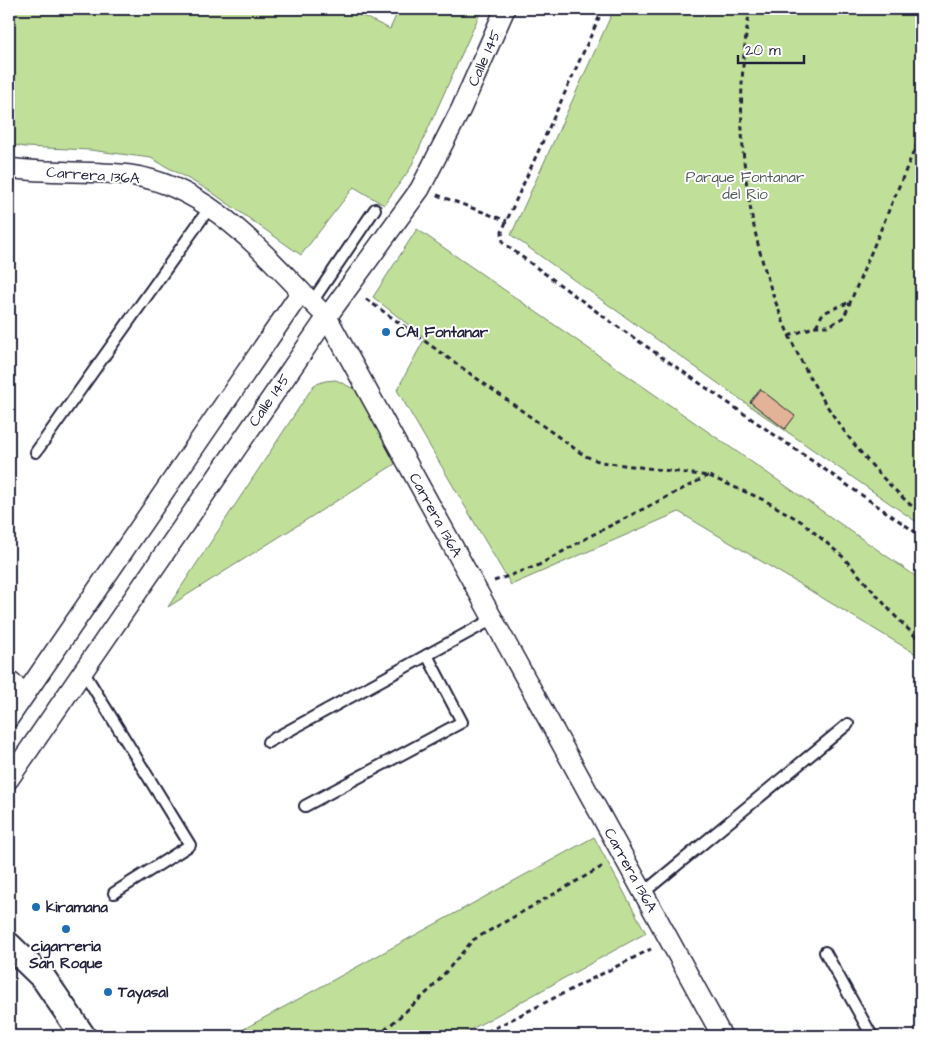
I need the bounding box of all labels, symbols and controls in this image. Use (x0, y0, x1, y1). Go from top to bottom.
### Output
street label: Calle 145 (463, 26, 506, 90)
scale bar (738, 32, 804, 64)
text: 20 m (745, 40, 781, 61)
street label: Carrera 136A (46, 162, 141, 189)
park label: Parque Fontanar del Rio (686, 167, 804, 205)
place label: CAI Fontanar (396, 322, 489, 343)
marker: CAI Fontanar (380, 326, 392, 338)
street label: Calle 145 (244, 369, 295, 431)
street label: Carrera 136A (404, 469, 468, 562)
street label: Carrera 136A (599, 824, 663, 917)
place label: kiramana (46, 897, 108, 918)
marker: kiramana (30, 901, 42, 913)
marker: cigarreria San Roque (60, 923, 72, 935)
place label: cigarreria San Roque (28, 936, 103, 974)
place label: Tayasal (117, 982, 169, 1004)
marker: Tayasal (102, 986, 114, 998)

